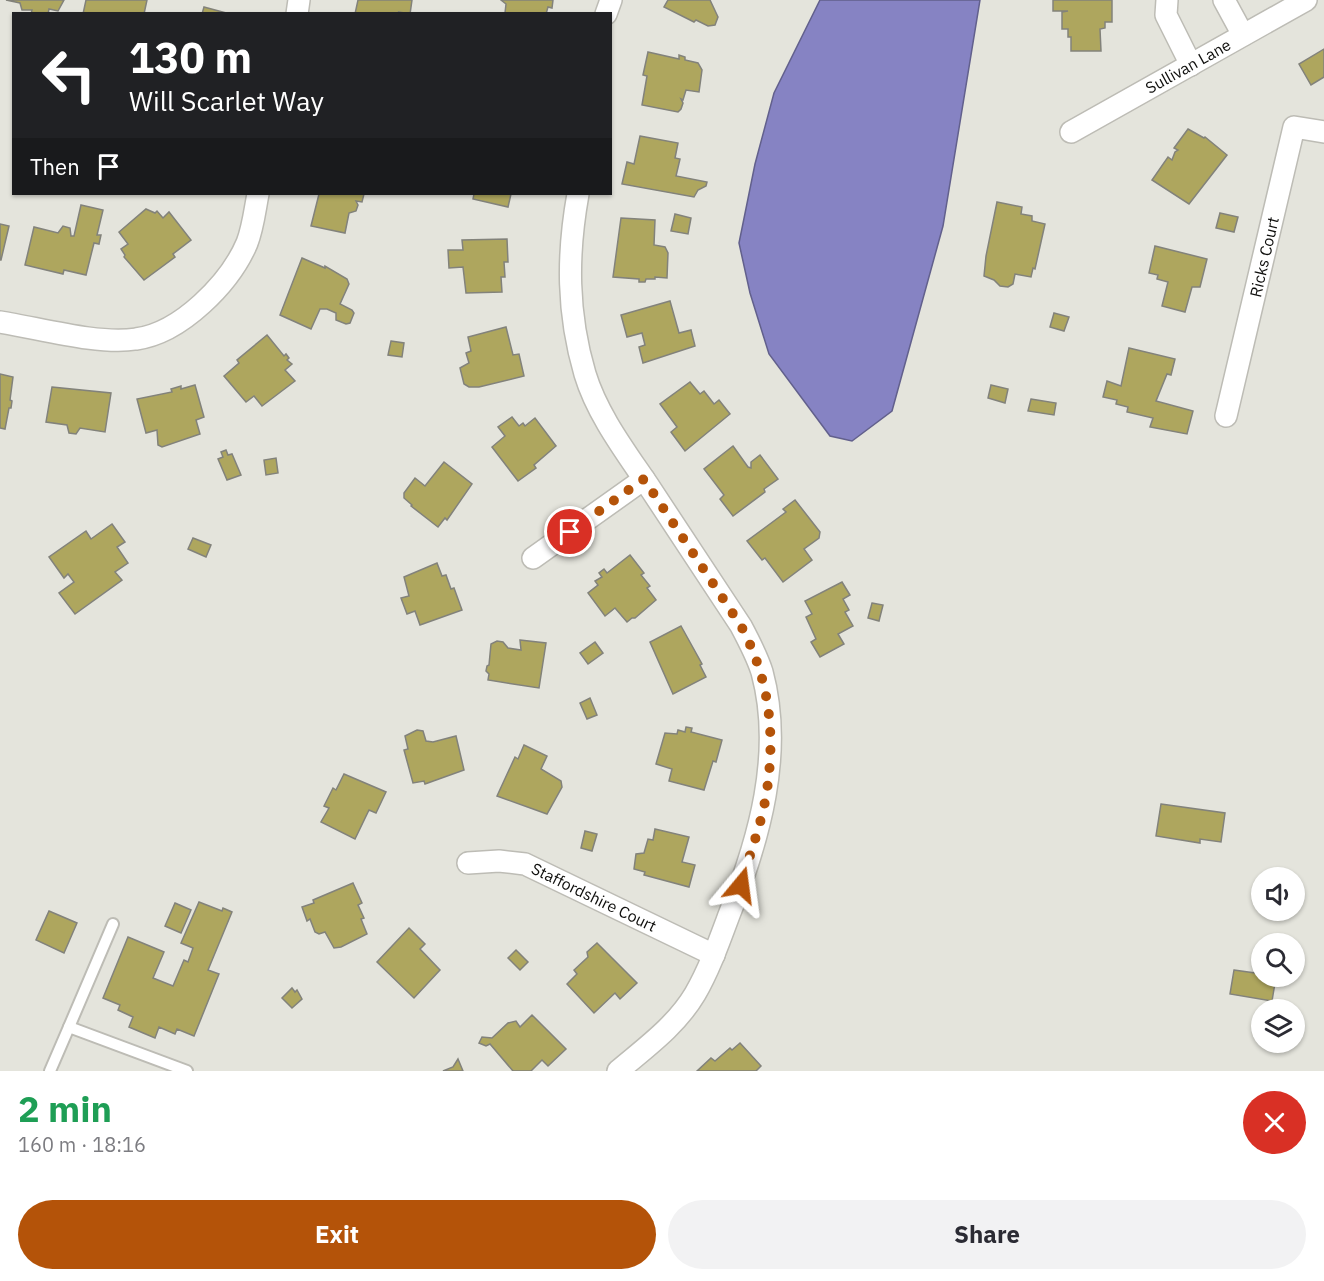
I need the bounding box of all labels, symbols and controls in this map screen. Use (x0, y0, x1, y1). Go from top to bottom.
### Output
text: 130 m (129, 30, 252, 85)
street label: Sullivan Lane (1142, 34, 1234, 98)
icon: left (30, 36, 108, 114)
text: Will Scarlet Way (129, 83, 324, 118)
icon: arrive (92, 150, 125, 183)
text: Then (30, 152, 80, 181)
street label: Ricks Court (1245, 215, 1283, 299)
pin (544, 506, 595, 557)
icon: arrive (553, 515, 586, 548)
position arrow (709, 853, 773, 917)
street label: Staffordshire Court (528, 858, 660, 936)
map controls (1251, 867, 1305, 1053)
button: sound (1251, 867, 1305, 921)
button: search (1251, 933, 1305, 987)
button: layers (1251, 999, 1305, 1053)
text: 2 min (18, 1085, 112, 1132)
button: close (1243, 1091, 1306, 1154)
text: 160 m · 18:16 (18, 1131, 146, 1158)
button: Exit (18, 1200, 656, 1269)
button: Share (668, 1200, 1306, 1269)

